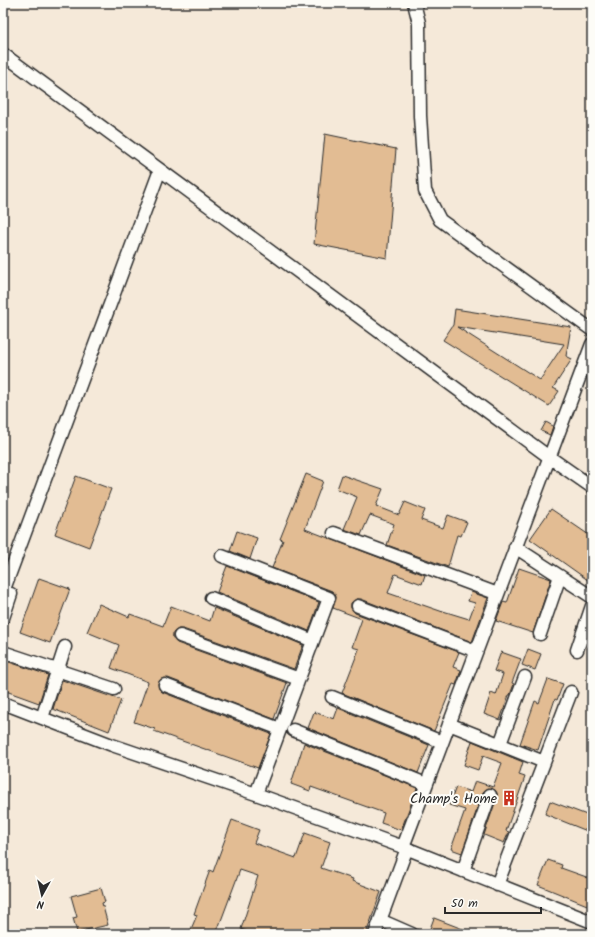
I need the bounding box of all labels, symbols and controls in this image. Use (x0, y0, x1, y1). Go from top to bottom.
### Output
place label: Champ's Home (410, 788, 498, 810)
building icon: Champ's Home (500, 789, 518, 807)
north arrow (22, 875, 62, 915)
scale bar (445, 889, 541, 915)
text: 50 m (451, 894, 478, 913)
text: N (36, 895, 45, 913)

